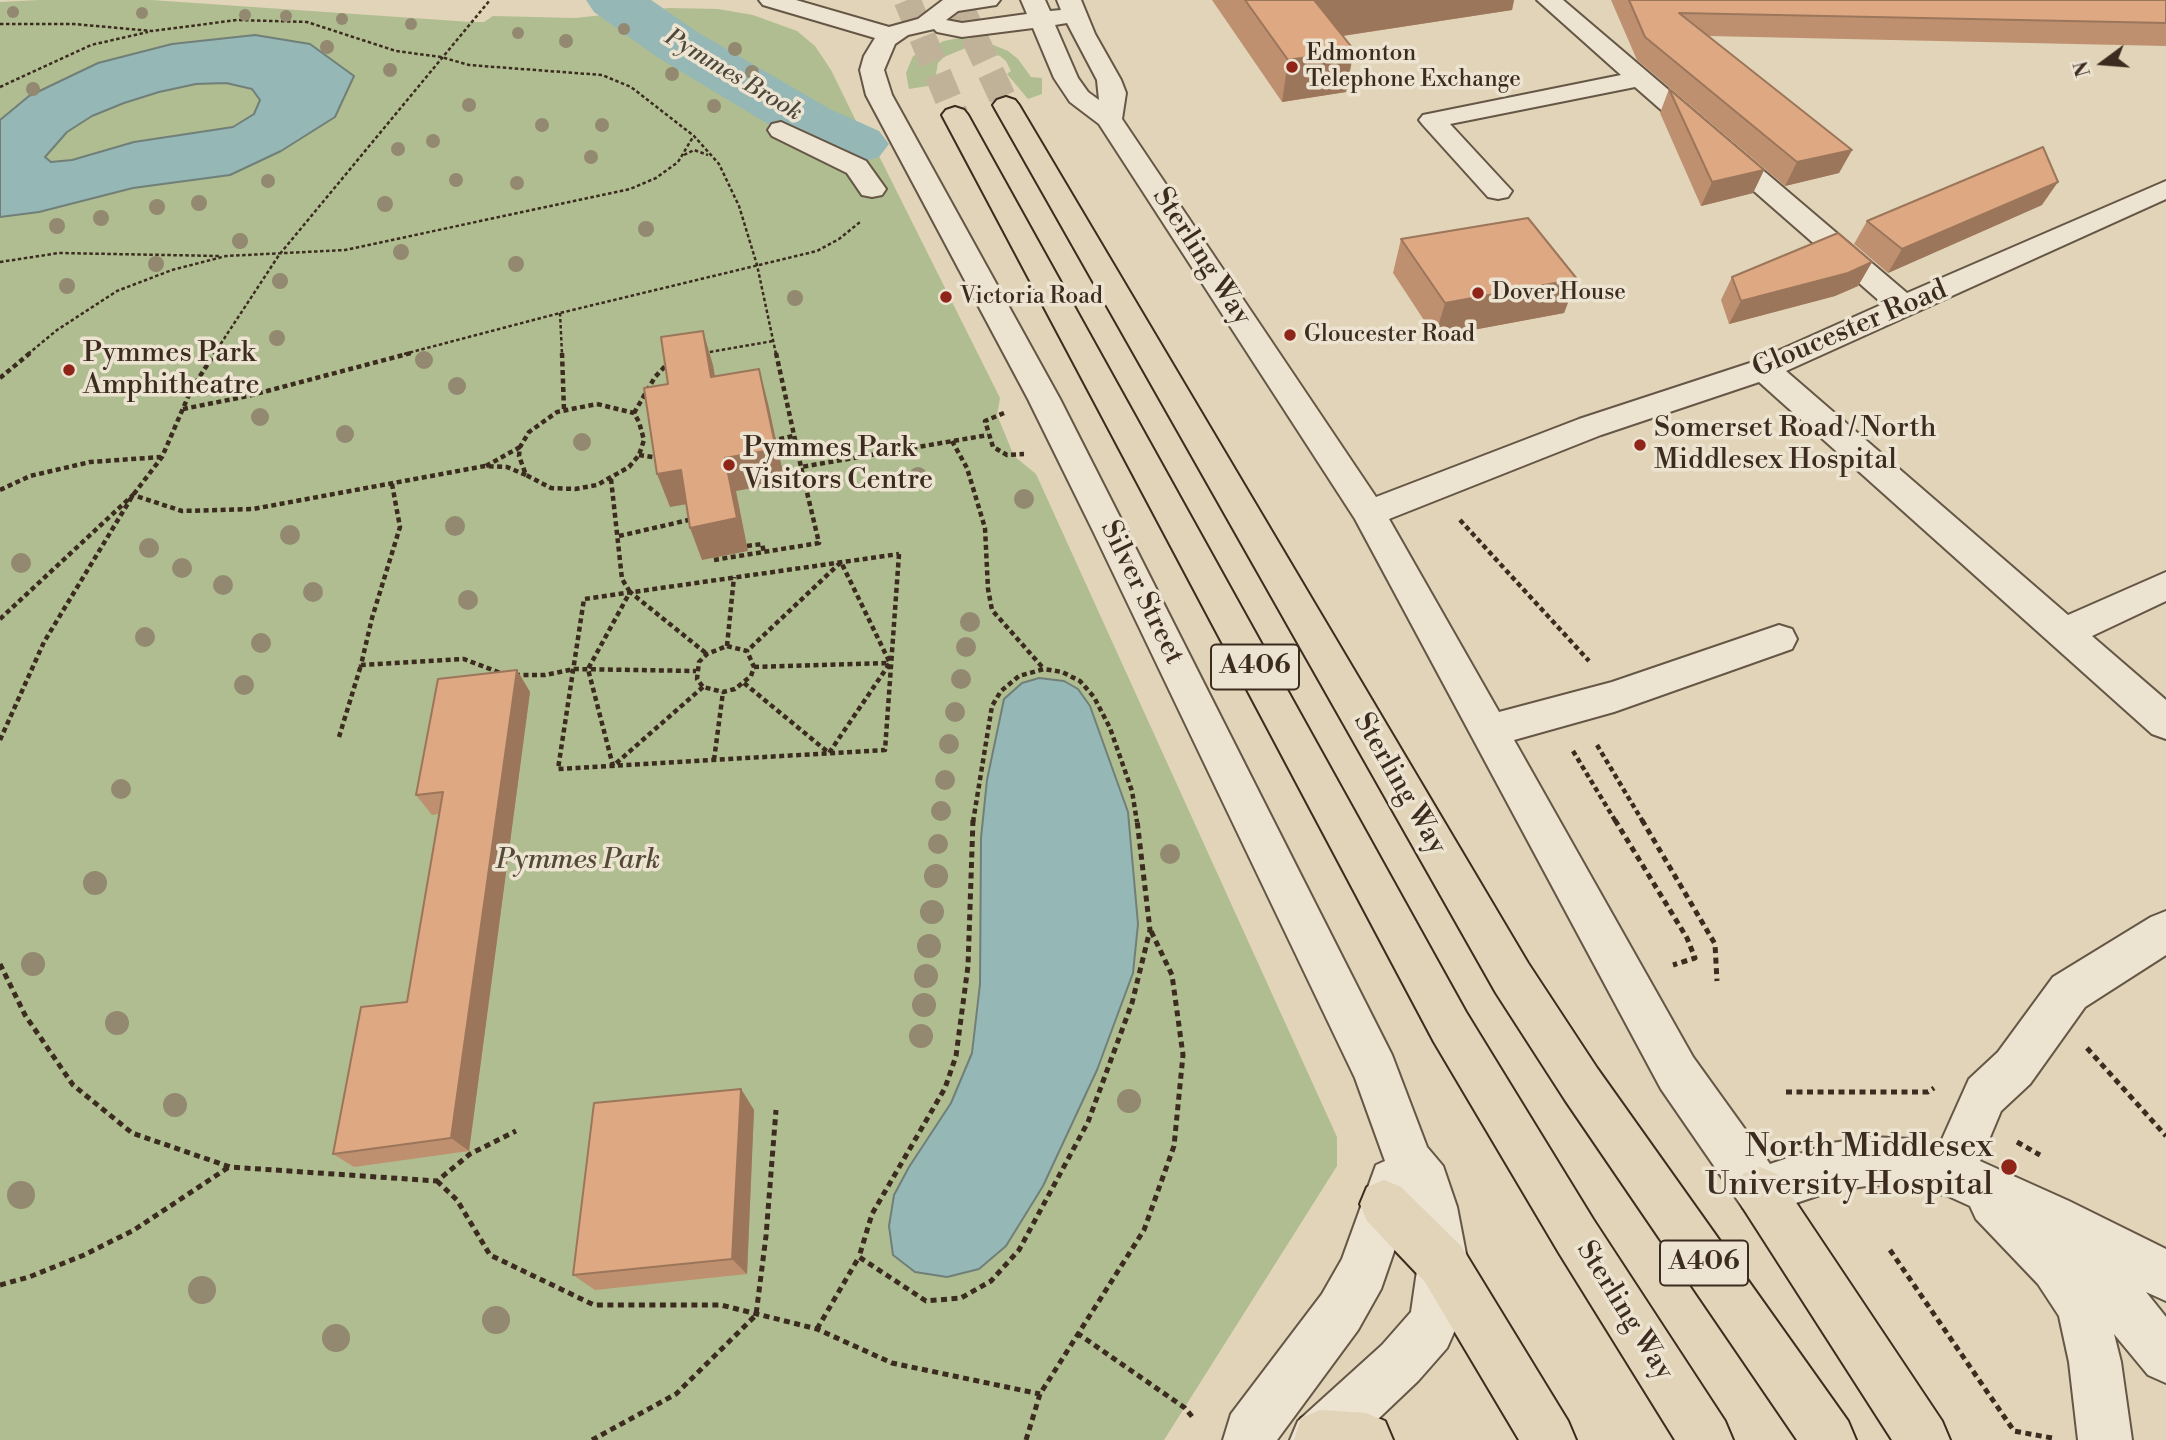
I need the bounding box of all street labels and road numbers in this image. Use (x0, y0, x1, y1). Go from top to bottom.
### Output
street label: Sterling Way (1144, 182, 1258, 332)
street label: Gloucester Road (1748, 274, 1952, 386)
street label: Silver Street (1092, 516, 1190, 670)
road number: A406 (1211, 645, 1299, 690)
street label: Sterling Way (1345, 708, 1453, 860)
street label: Sterling Way (1568, 1235, 1680, 1387)
road number: A406 (1660, 1240, 1748, 1286)

